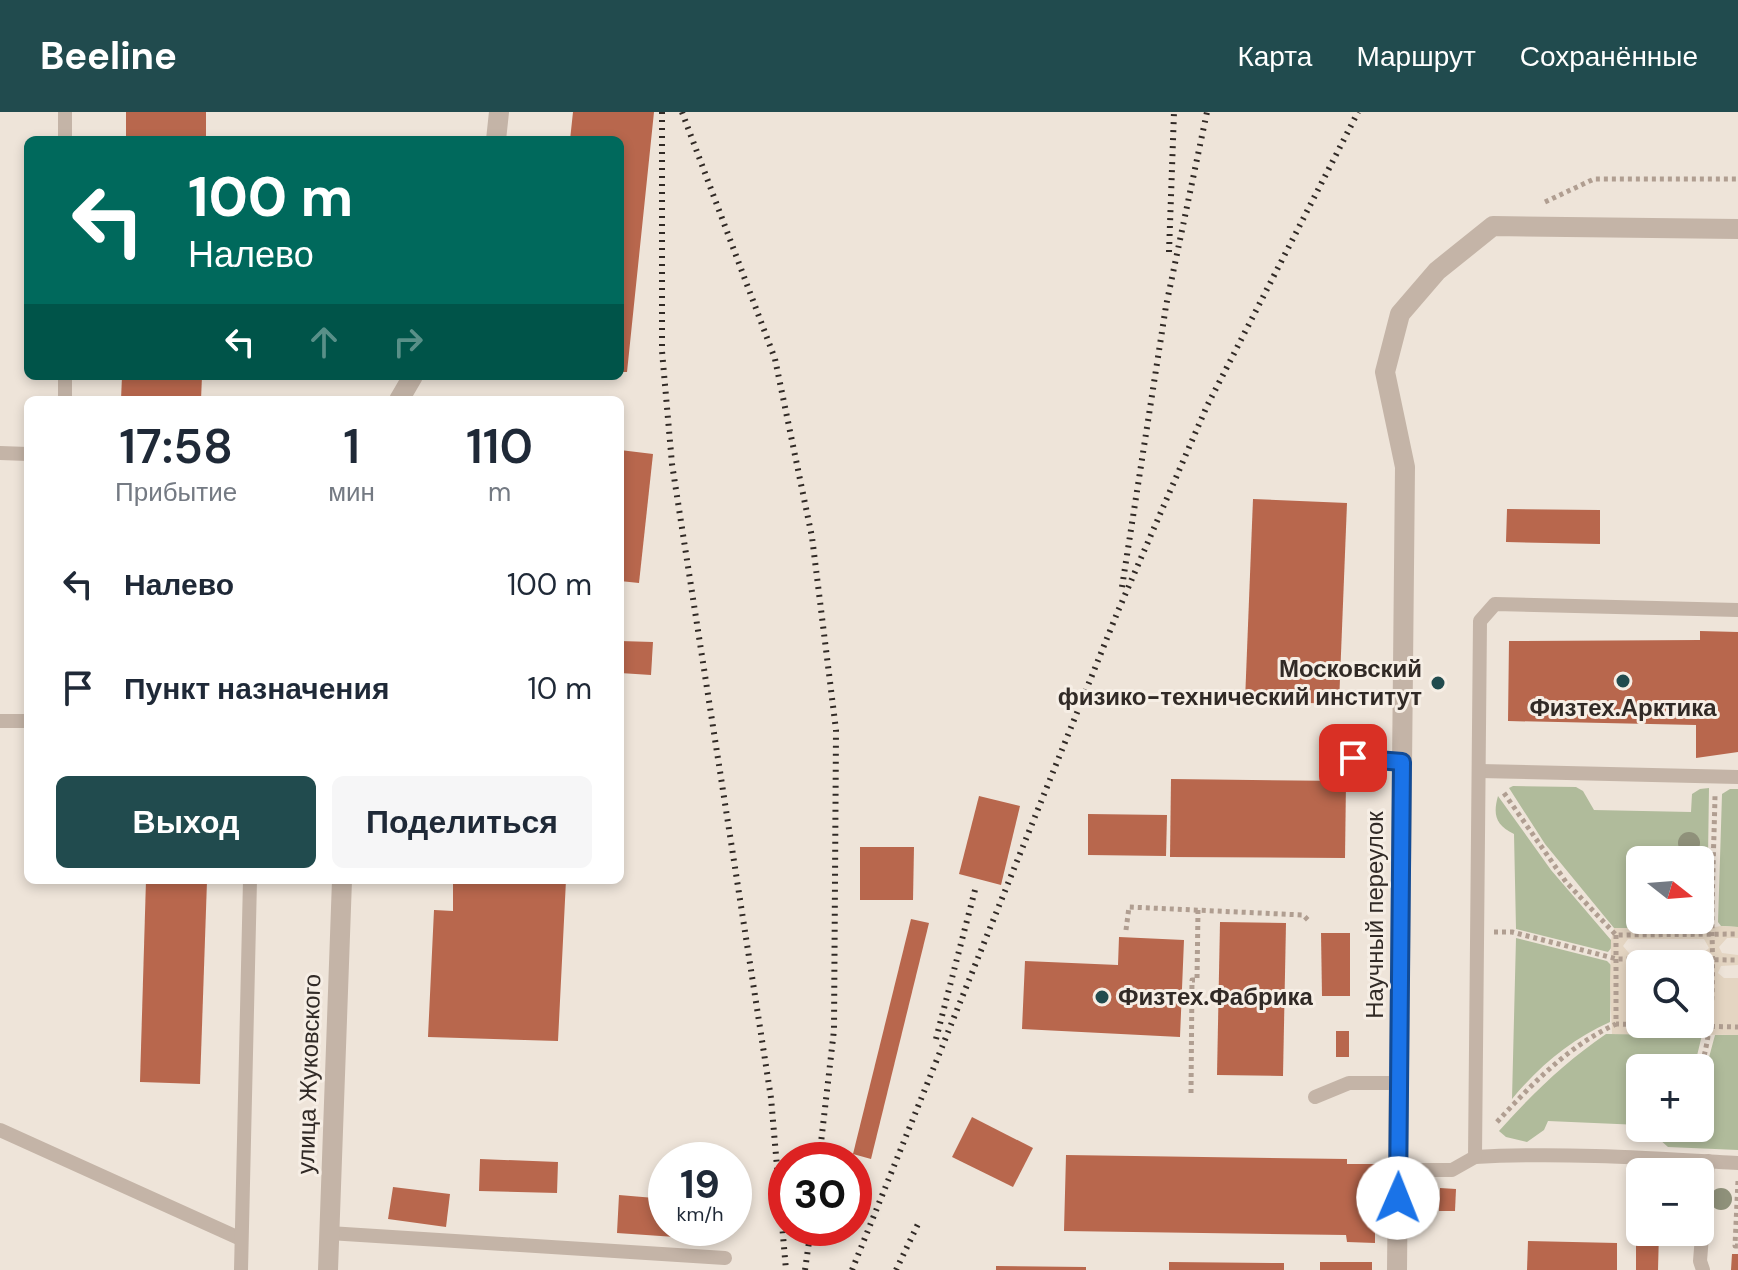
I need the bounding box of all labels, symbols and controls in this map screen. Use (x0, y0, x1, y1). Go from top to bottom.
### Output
text: Beeline (40, 31, 177, 81)
text: Карта (1237, 38, 1312, 75)
text: Маршрут (1356, 38, 1476, 75)
text: Сохранённые (1520, 38, 1698, 75)
text: 100 m (188, 160, 353, 233)
icon: left (56, 168, 160, 272)
text: Налево (188, 231, 314, 278)
icon: left (218, 320, 262, 364)
icon: ahead (302, 320, 346, 364)
icon: right (386, 320, 430, 364)
text: 17:58 (119, 415, 233, 478)
text: 1 (343, 415, 360, 478)
text: 110 (466, 415, 533, 478)
text: Прибытие (115, 475, 237, 509)
text: мин (328, 475, 375, 509)
text: m (488, 475, 511, 509)
icon: left (56, 562, 100, 606)
text: Налево (124, 565, 234, 604)
text: 100 m (507, 565, 592, 604)
place label: Московский физико-технический институт (1058, 653, 1422, 712)
icon: arrive (56, 666, 100, 710)
text: Пункт назначения (124, 669, 389, 708)
text: 10 m (527, 669, 592, 708)
marker: Физтех.Арктика (1614, 672, 1632, 690)
marker: Московский физико-технический институт (1429, 674, 1447, 692)
place label: Физтех.Арктика (1529, 692, 1717, 723)
pin (1319, 724, 1387, 792)
icon: arrive (1331, 736, 1375, 780)
button: Выход (56, 776, 316, 868)
button: Поделиться (332, 776, 592, 868)
street label: Научный переулок (1359, 811, 1390, 1019)
north arrow (1626, 846, 1714, 934)
map controls (1626, 846, 1714, 1246)
button: search (1626, 950, 1714, 1038)
street label: улица Жуковского (290, 973, 327, 1175)
place label: Физтех.Фабрика (1118, 981, 1313, 1012)
marker: Физтех.Фабрика (1093, 988, 1111, 1006)
button: + (1626, 1054, 1714, 1142)
speed limit sign: 30 (768, 1142, 872, 1246)
position arrow (1356, 1156, 1440, 1240)
text: 19 (680, 1158, 720, 1210)
button: − (1626, 1158, 1714, 1246)
text: km/h (676, 1201, 724, 1227)

